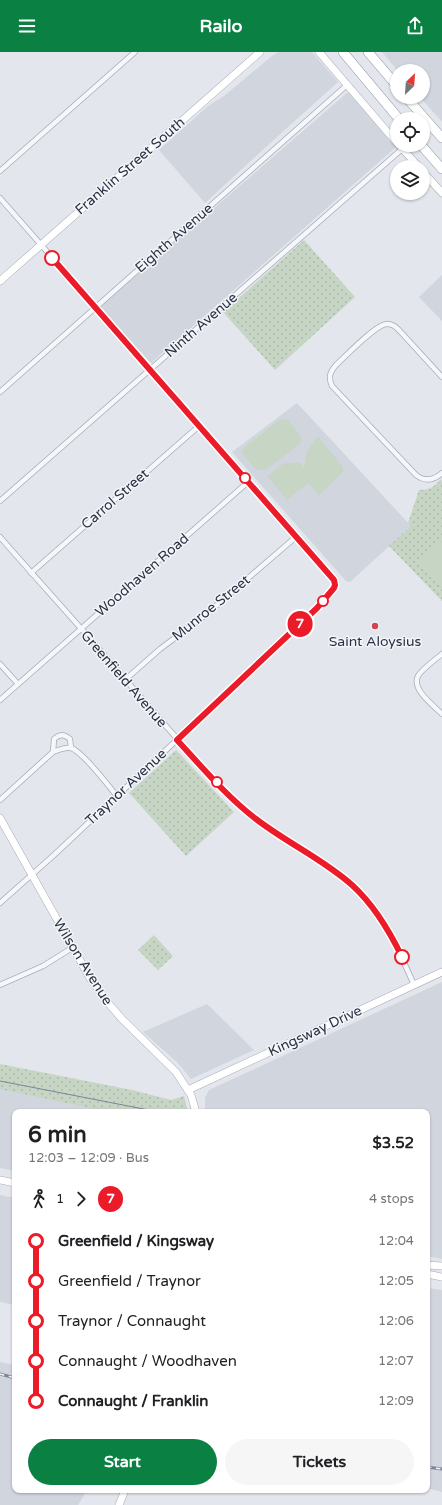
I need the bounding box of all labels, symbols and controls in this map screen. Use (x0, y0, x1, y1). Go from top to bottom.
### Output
icon: menu (16, 15, 38, 37)
text: Railo (200, 15, 242, 37)
icon: share (404, 15, 426, 37)
north arrow (390, 64, 430, 104)
map controls (390, 64, 430, 200)
button: locate (390, 112, 430, 152)
street label: Franklin Street South (72, 114, 188, 218)
button: layers (390, 160, 430, 200)
street label: Eighth Avenue (132, 200, 216, 276)
unlabelled marker (44, 250, 60, 266)
street label: Ninth Avenue (161, 289, 241, 361)
street label: Carrol Street (78, 465, 153, 533)
unlabelled marker (239, 472, 251, 484)
street label: Woodhaven Road (92, 530, 192, 620)
street label: Munroe Street (168, 571, 254, 645)
unlabelled marker (317, 595, 329, 607)
line badge: 7 (287, 611, 313, 637)
text: 7 (296, 615, 304, 632)
marker: Saint Aloysius (370, 621, 380, 631)
street label: Greenfield Avenue (77, 627, 171, 731)
place label: Saint Aloysius (329, 633, 422, 650)
street label: Traynor Avenue (82, 745, 170, 829)
unlabelled marker (211, 776, 223, 788)
street label: Wilson Avenue (50, 916, 116, 1008)
unlabelled marker (394, 949, 410, 965)
street label: Kingsway Drive (266, 1002, 365, 1060)
text: 6 min (28, 1122, 87, 1148)
text: $3.52 (373, 1134, 414, 1152)
text: 12:03 – 12:09 · Bus (28, 1150, 149, 1166)
icon: walk (28, 1188, 50, 1210)
icon: forward (70, 1188, 92, 1210)
text: 7 (106, 1190, 115, 1207)
text: 1 (56, 1191, 64, 1207)
text: 4 stops (369, 1191, 414, 1207)
text: Greenfield / Kingsway (58, 1232, 214, 1250)
text: 12:04 (378, 1233, 414, 1249)
text: Greenfield / Traynor (58, 1272, 201, 1290)
text: 12:05 (378, 1273, 414, 1289)
text: Traynor / Connaught (58, 1312, 206, 1330)
text: 12:06 (378, 1313, 414, 1329)
text: Connaught / Woodhaven (58, 1352, 237, 1370)
text: 12:07 (378, 1353, 414, 1369)
text: Connaught / Franklin (58, 1392, 208, 1410)
text: 12:09 (378, 1393, 414, 1409)
button: Start (28, 1439, 217, 1485)
button: Tickets (225, 1439, 414, 1485)

